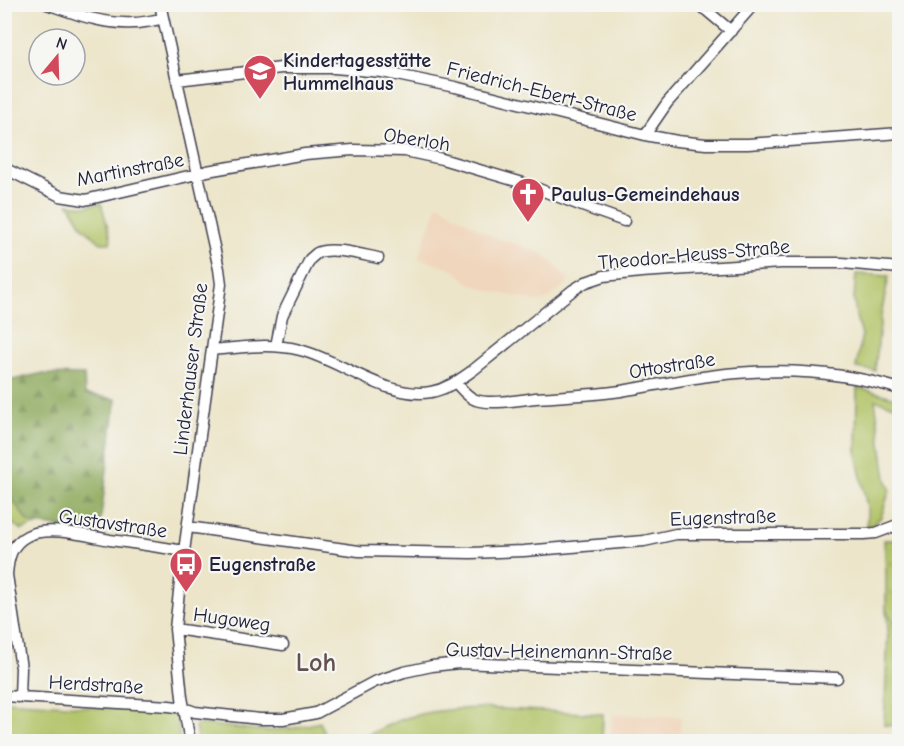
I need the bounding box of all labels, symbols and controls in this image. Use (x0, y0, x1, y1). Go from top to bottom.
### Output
north arrow (27, 27, 87, 87)
text: N (54, 34, 69, 54)
place label: Kindertagesstätte Hummelhaus (283, 49, 431, 95)
school or university icon: Kindertagesstätte Hummelhaus (242, 53, 278, 100)
street label: Friedrich-Ebert-Straße (444, 57, 639, 126)
street label: Oberloh (382, 123, 452, 156)
street label: Martinstraße (74, 148, 186, 191)
church icon: Paulus-Gemeindehaus (510, 176, 546, 223)
place label: Paulus-Gemeindehaus (551, 183, 740, 206)
street label: Theodor-Heuss-Straße (597, 235, 791, 274)
street label: Linderhauser Straße (169, 282, 212, 457)
street label: Ottostraße (627, 347, 717, 384)
street label: Eugenstraße (669, 504, 777, 531)
street label: Gustavstraße (57, 505, 169, 542)
bus stop icon: Eugenstraße (168, 546, 204, 593)
place label: Eugenstraße (209, 553, 316, 576)
street label: Hugoweg (192, 603, 272, 636)
street label: Gustav-Heinemann-Straße (445, 638, 673, 665)
district label: Loh (296, 648, 336, 678)
street label: Herdstraße (48, 671, 144, 698)

